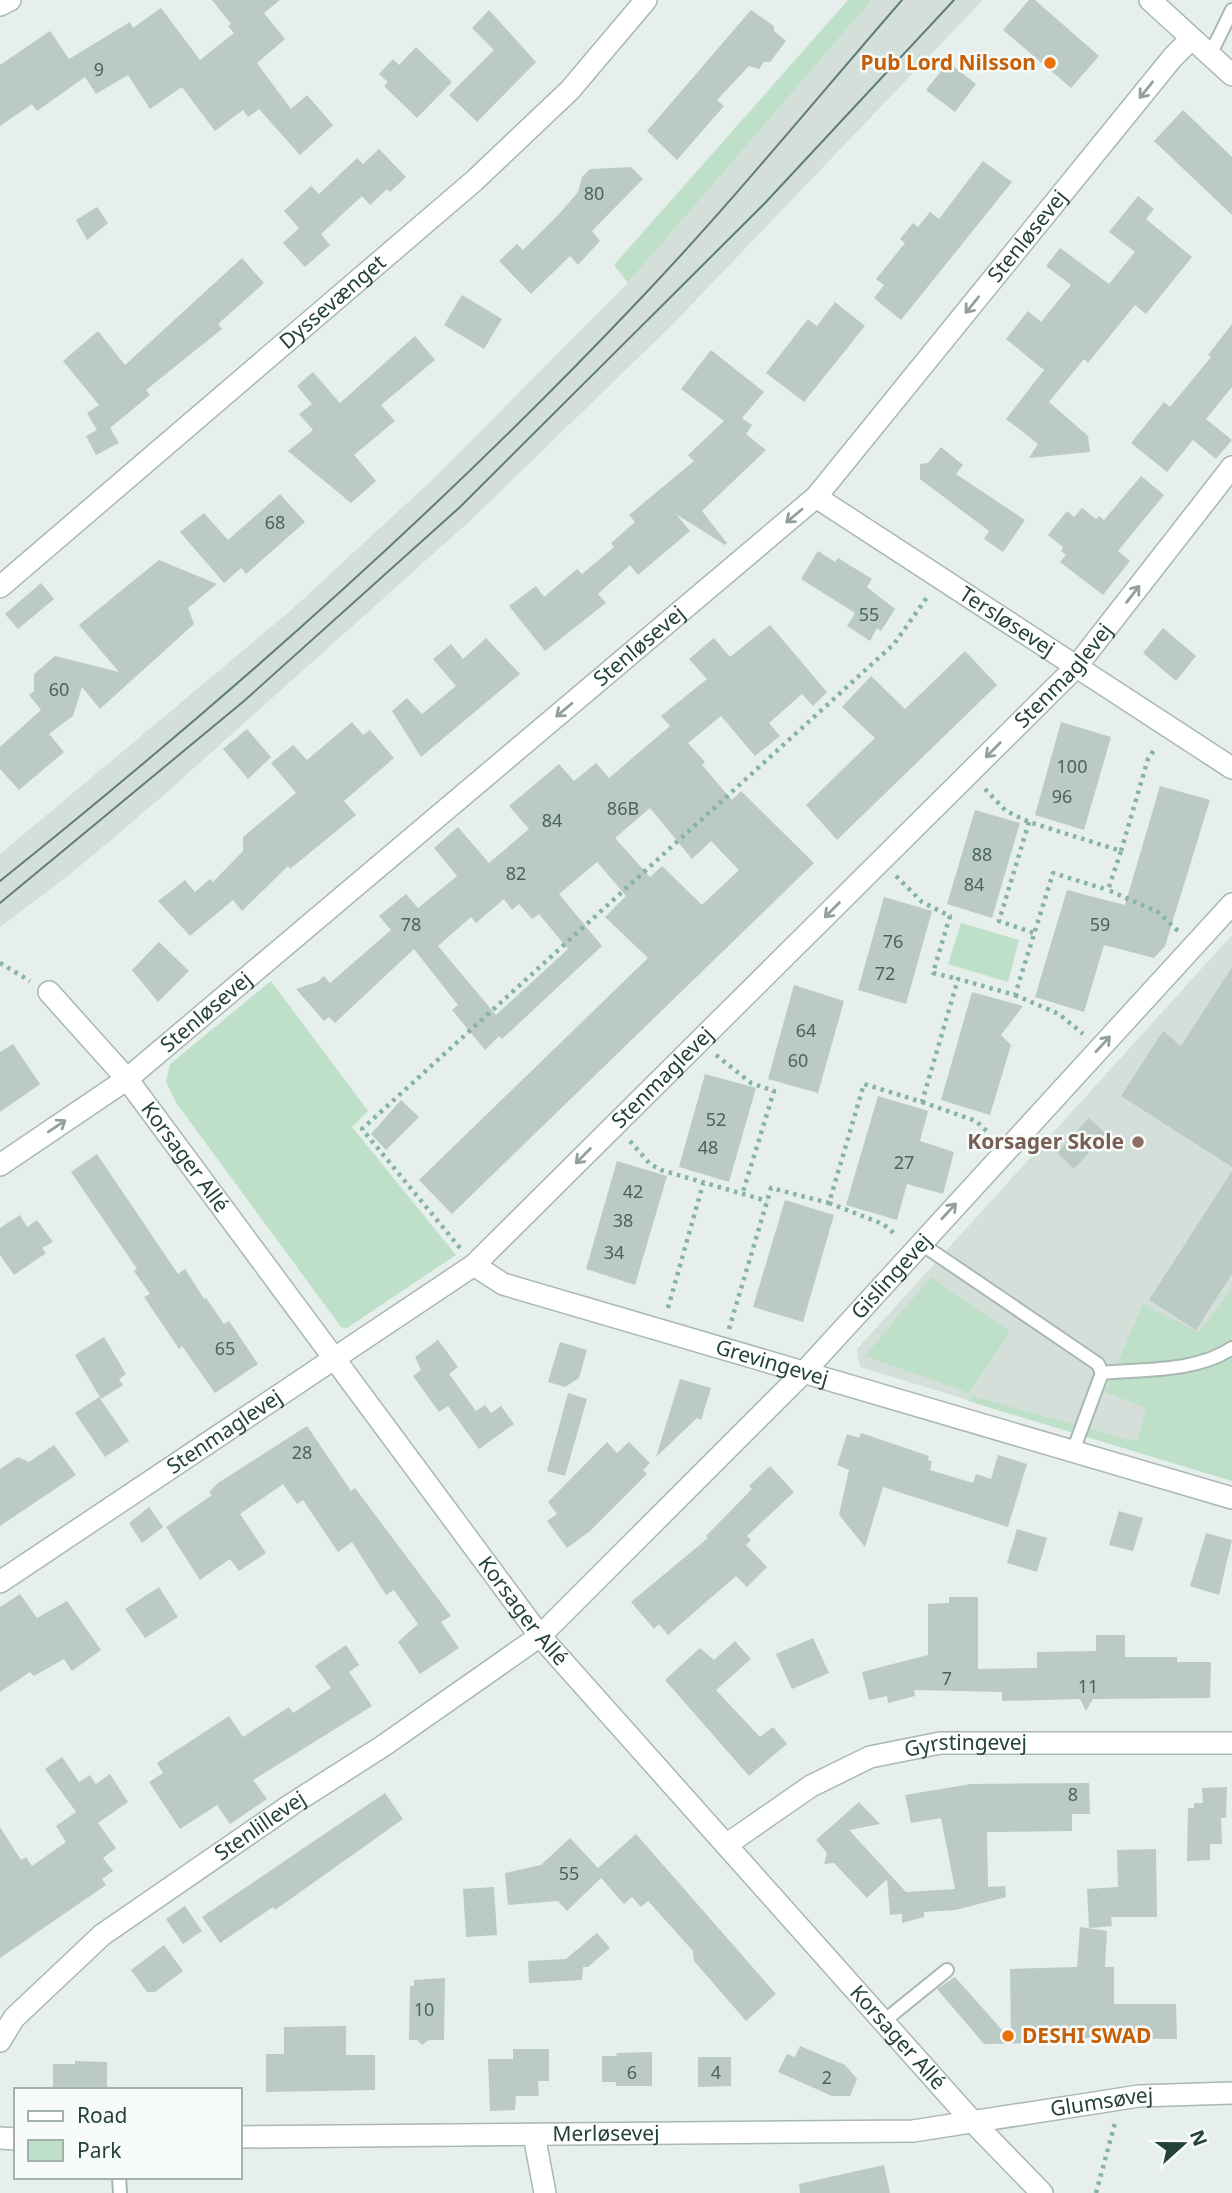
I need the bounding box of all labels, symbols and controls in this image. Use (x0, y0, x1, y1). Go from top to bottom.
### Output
place label: Pub Lord Nilsson (861, 48, 1036, 76)
marker: Pub Lord Nilsson (1042, 55, 1058, 71)
house number: 9 (94, 57, 104, 81)
one-way arrow (1138, 81, 1154, 99)
house number: 80 (584, 181, 604, 205)
street label: Stenløsevej (981, 184, 1073, 288)
street label: Dyssevænget (273, 248, 391, 355)
one-way arrow (964, 295, 980, 313)
one-way arrow (785, 508, 803, 524)
house number: 68 (265, 510, 285, 534)
street label: Tersløsevej (955, 579, 1061, 662)
one-way arrow (1126, 585, 1141, 604)
street label: Stenløsevej (587, 599, 690, 692)
house number: 55 (859, 602, 879, 626)
street label: Stenmaglevej (1008, 617, 1118, 734)
house number: 60 (49, 677, 69, 701)
one-way arrow (555, 702, 573, 718)
one-way arrow (985, 741, 1002, 758)
house number: 100 (1057, 754, 1087, 778)
house number: 96 (1052, 784, 1072, 808)
house number: 86B (607, 796, 639, 820)
house number: 84 (542, 808, 562, 832)
house number: 88 (972, 842, 992, 866)
house number: 82 (506, 861, 526, 885)
house number: 84 (964, 872, 984, 896)
one-way arrow (824, 901, 841, 918)
house number: 78 (401, 912, 421, 936)
house number: 59 (1090, 912, 1110, 936)
house number: 76 (883, 929, 903, 953)
house number: 72 (875, 961, 895, 985)
street label: Stenløsevej (154, 965, 257, 1058)
house number: 64 (796, 1018, 816, 1042)
street label: Stenmaglevej (605, 1020, 719, 1134)
one-way arrow (1095, 1036, 1112, 1053)
house number: 60 (788, 1048, 808, 1072)
street label: Korsager Allé (135, 1095, 236, 1218)
house number: 52 (706, 1107, 726, 1131)
one-way arrow (46, 1119, 66, 1133)
place label: Korsager Skole (967, 1127, 1124, 1155)
marker: Korsager Skole (1130, 1134, 1146, 1150)
house number: 48 (698, 1135, 718, 1159)
one-way arrow (575, 1148, 592, 1165)
house number: 27 (894, 1150, 914, 1174)
house number: 42 (623, 1179, 643, 1203)
one-way arrow (941, 1203, 958, 1220)
house number: 38 (613, 1208, 633, 1232)
street label: Gislingevej (844, 1227, 937, 1325)
house number: 34 (604, 1240, 624, 1264)
street label: Grevingevej (712, 1332, 832, 1392)
house number: 65 (215, 1336, 235, 1360)
street label: Stenmaglevej (161, 1382, 287, 1480)
house number: 28 (292, 1440, 312, 1464)
street label: Korsager Allé (472, 1550, 575, 1671)
house number: 7 (942, 1666, 952, 1690)
house number: 11 (1078, 1674, 1098, 1698)
street label: Gyrstingevej (902, 1728, 1027, 1763)
house number: 8 (1068, 1782, 1078, 1806)
street label: Stenlillevej (208, 1784, 311, 1866)
house number: 55 (559, 1861, 579, 1885)
street label: Korsager Allé (844, 1979, 953, 2095)
house number: 10 (414, 1997, 434, 2021)
place label: DESHI SWAD (1022, 2021, 1151, 2049)
marker: DESHI SWAD (1000, 2028, 1016, 2044)
house number: 6 (627, 2060, 637, 2084)
house number: 4 (711, 2060, 721, 2084)
house number: 2 (822, 2065, 832, 2089)
street label: Glumsøvej (1048, 2081, 1154, 2123)
legend (14, 2088, 242, 2179)
text: Road (77, 2101, 127, 2129)
north arrow (1148, 2109, 1218, 2179)
street label: Merløsevej (552, 2118, 660, 2147)
text: N (1184, 2126, 1214, 2150)
text: Park (77, 2136, 122, 2164)

